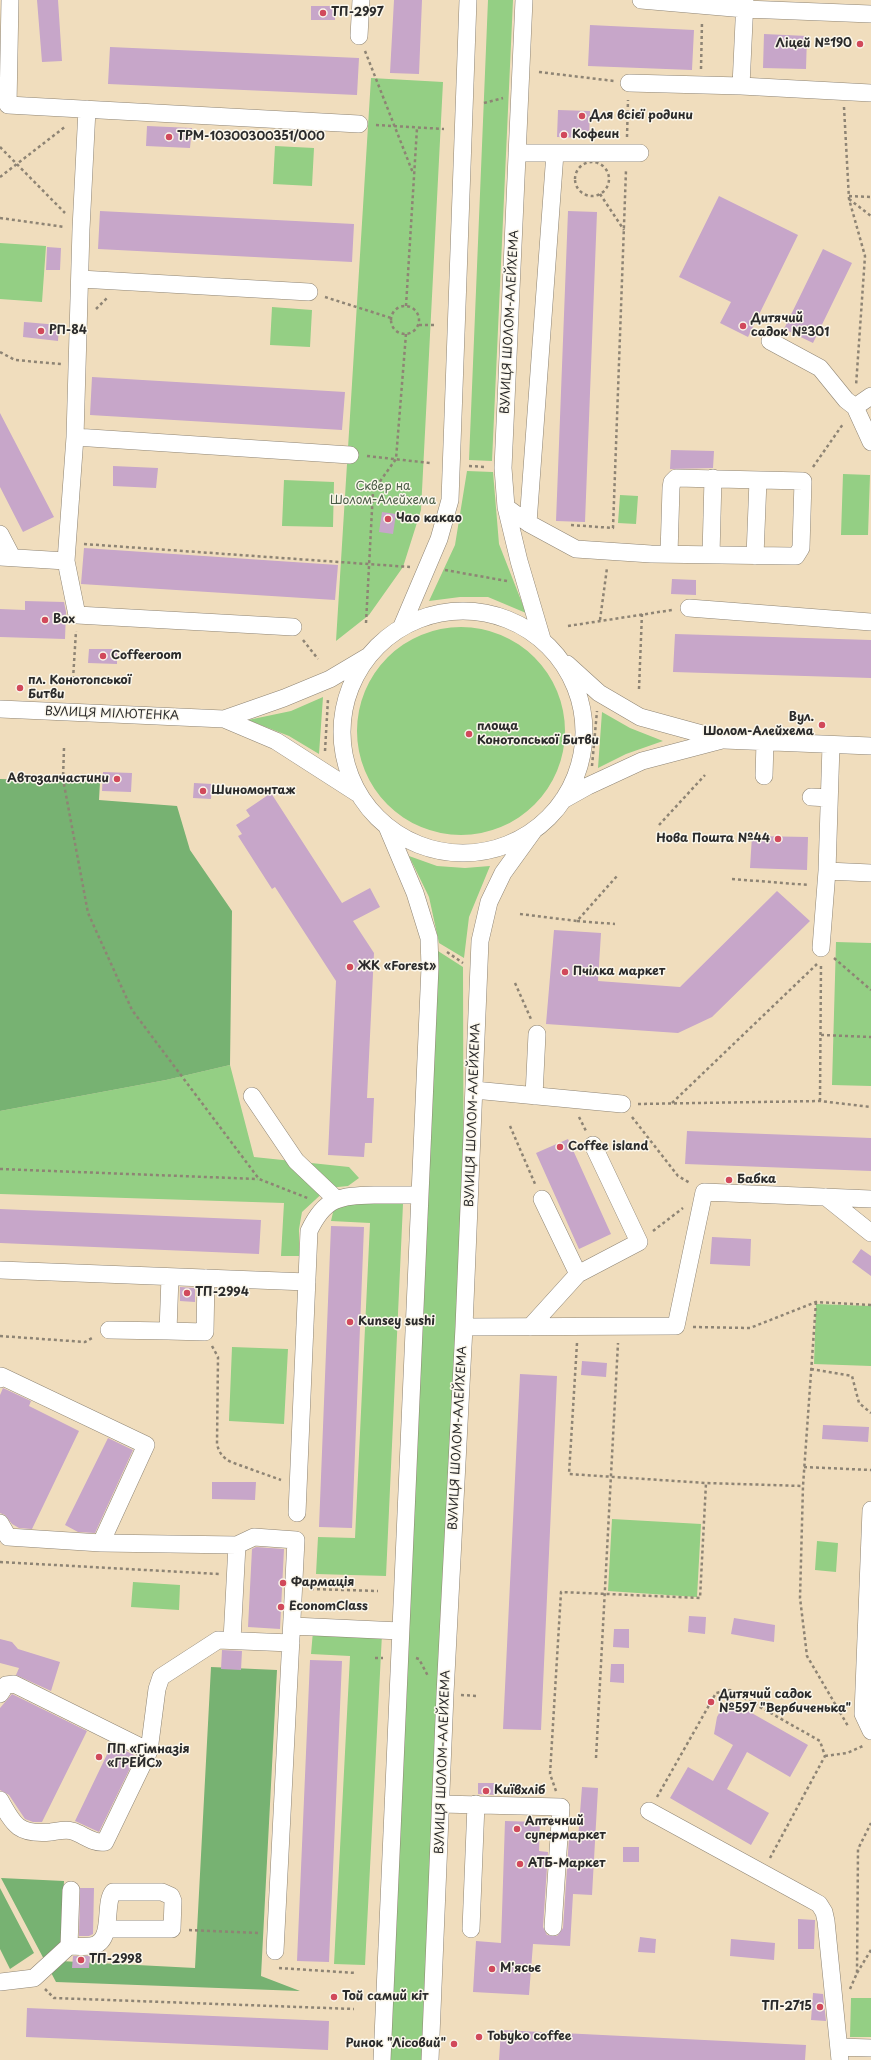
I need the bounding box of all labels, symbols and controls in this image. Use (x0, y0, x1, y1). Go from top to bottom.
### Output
place label: ТП-2997 (331, 6, 384, 20)
marker: ТП-2997 (318, 8, 328, 18)
place label: Ліцей №190 (776, 37, 852, 51)
marker: Ліцей №190 (855, 39, 865, 49)
place label: Для всієї родини (590, 109, 693, 123)
marker: Для всієї родини (577, 111, 587, 121)
place label: Кофеин (572, 128, 619, 142)
place label: ТРМ-10300300351/000 (177, 130, 325, 144)
marker: Кофеин (559, 130, 569, 140)
marker: ТРМ-10300300351/000 (164, 132, 174, 142)
street label: ВУЛИЦЯ ШОЛОМ-АЛЕЙХЕМА (498, 230, 522, 414)
place label: Дитячий садок №301 (751, 312, 829, 340)
marker: Дитячий садок №301 (738, 321, 748, 331)
place label: РП-84 (49, 324, 87, 338)
marker: РП-84 (36, 326, 46, 336)
park label: Сквер на Шолом-Алейхема (330, 480, 436, 508)
place label: Чао какао (396, 512, 462, 526)
marker: Чао какао (383, 514, 393, 524)
place label: Box (53, 613, 75, 627)
marker: Box (40, 615, 50, 625)
place label: Coffeeroom (111, 649, 182, 663)
marker: Coffeeroom (98, 651, 108, 661)
place label: пл. Конотопської Битви (28, 674, 131, 702)
marker: пл. Конотопської Битви (15, 683, 25, 693)
street label: ВУЛИЦЯ МІЛЮТЕНКА (45, 704, 179, 724)
place label: Вул. Шолом-Алейхема (703, 711, 814, 739)
place label: площа Конотопської Битви (477, 720, 599, 748)
marker: Вул. Шолом-Алейхема (817, 720, 827, 730)
marker: площа Конотопської Битви (464, 729, 474, 739)
place label: Автозапчастини (7, 772, 109, 786)
marker: Автозапчастини (112, 774, 122, 784)
place label: Шиномонтаж (211, 784, 295, 798)
marker: Шиномонтаж (198, 786, 208, 796)
place label: Нова Пошта №44 (656, 832, 770, 846)
marker: Нова Пошта №44 (773, 834, 783, 844)
place label: ЖК «Forest» (358, 960, 436, 974)
marker: ЖК «Forest» (345, 962, 355, 972)
place label: Пчілка маркет (573, 965, 665, 979)
marker: Пчілка маркет (560, 967, 570, 977)
street label: ВУЛИЦЯ ШОЛОМ-АЛЕЙХЕМА (463, 1023, 483, 1207)
place label: Coffee island (568, 1140, 648, 1154)
marker: Coffee island (555, 1142, 565, 1152)
place label: Бабка (737, 1173, 776, 1187)
marker: Бабка (724, 1175, 734, 1185)
place label: ТП-2994 (195, 1286, 249, 1300)
marker: ТП-2994 (182, 1288, 192, 1298)
place label: Kunsey sushi (358, 1315, 435, 1329)
marker: Kunsey sushi (345, 1317, 355, 1327)
street label: ВУЛИЦЯ ШОЛОМ-АЛЕЙХЕМА (446, 1346, 470, 1530)
place label: Фармація (291, 1576, 354, 1590)
marker: Фармація (278, 1578, 288, 1588)
place label: EconomClass (289, 1600, 368, 1614)
marker: EconomClass (276, 1602, 286, 1612)
street label: ВУЛИЦЯ ШОЛОМ-АЛЕЙХЕМА (433, 1670, 453, 1854)
place label: Дитячий садок №597 "Вербиченька" (719, 1688, 851, 1716)
marker: Дитячий садок №597 "Вербиченька" (706, 1697, 716, 1707)
place label: ПП «Гімназія «ГРЕЙС» (107, 1743, 190, 1771)
marker: ПП «Гімназія «ГРЕЙС» (94, 1752, 104, 1762)
place label: Київхліб (494, 1784, 545, 1798)
marker: Київхліб (481, 1786, 491, 1796)
place label: Аптечний супермаркет (525, 1815, 606, 1843)
marker: Аптечний супермаркет (512, 1824, 522, 1834)
place label: АТБ-Маркет (528, 1857, 605, 1871)
marker: АТБ-Маркет (515, 1859, 525, 1869)
place label: ТП-2998 (89, 1953, 142, 1967)
marker: ТП-2998 (76, 1955, 86, 1965)
place label: М'ясьє (500, 1962, 541, 1976)
marker: М'ясьє (487, 1964, 497, 1974)
place label: Той самий кіт (342, 1990, 428, 2004)
marker: Той самий кіт (329, 1992, 339, 2002)
place label: ТП-2715 (762, 2000, 812, 2014)
marker: ТП-2715 (815, 2002, 825, 2012)
place label: Tobyko coffee (487, 2030, 572, 2044)
marker: Tobyko coffee (474, 2032, 484, 2042)
place label: Ринок "Лісовий" (346, 2037, 446, 2051)
marker: Ринок "Лісовий" (449, 2039, 459, 2049)

